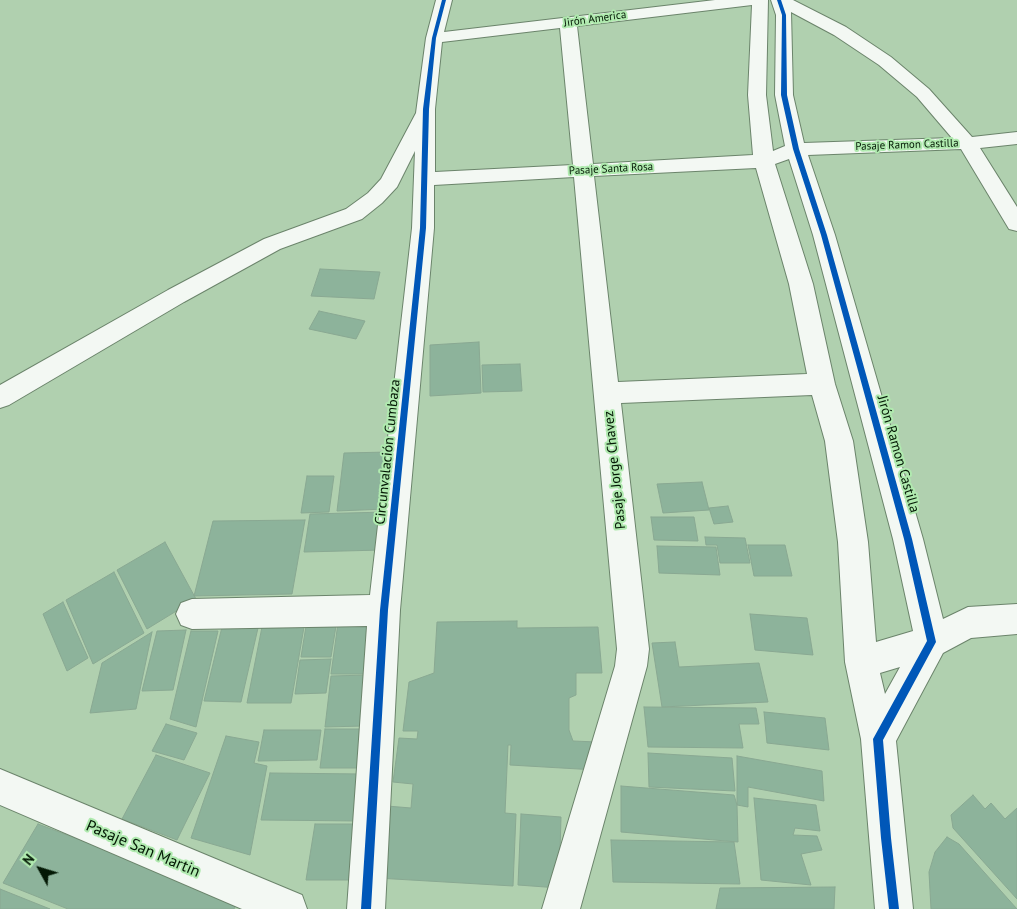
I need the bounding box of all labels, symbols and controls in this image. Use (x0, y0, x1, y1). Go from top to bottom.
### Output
street label: Jirón America (563, 8, 627, 30)
street label: Pasaje Ramon Castilla (855, 137, 959, 153)
street label: Pasaje Santa Rosa (569, 160, 653, 178)
street label: Circunvalación Cumbaza (372, 378, 404, 526)
street label: Jirón Ramon Castilla (873, 393, 923, 515)
street label: Pasaje Jorge Chavez (600, 410, 630, 530)
street label: Pasaje San Martin (83, 816, 203, 882)
north arrow (15, 844, 65, 894)
text: N (18, 850, 38, 869)

